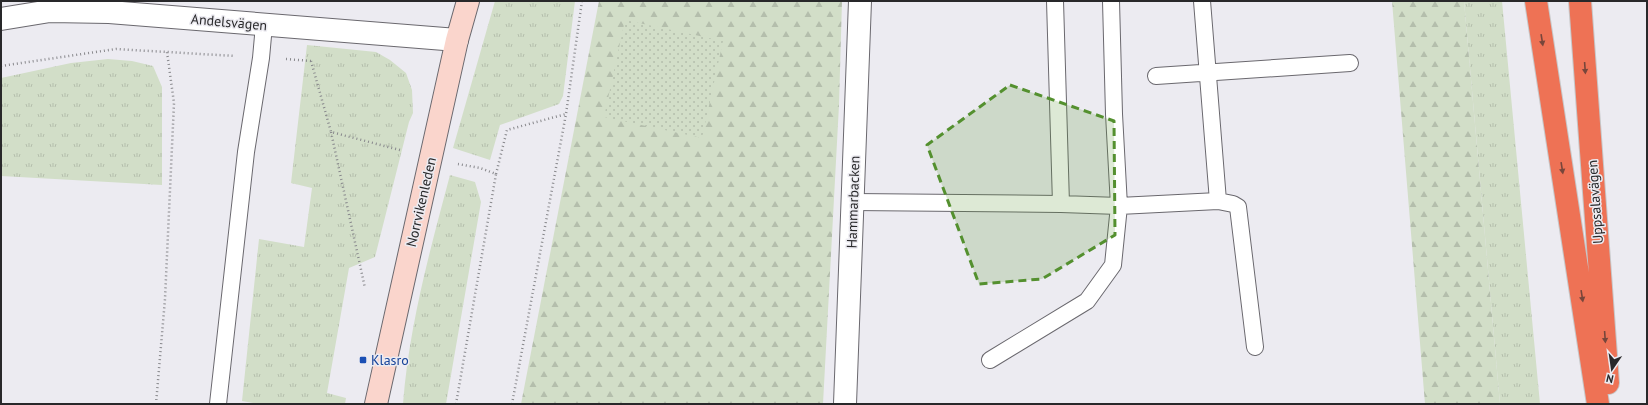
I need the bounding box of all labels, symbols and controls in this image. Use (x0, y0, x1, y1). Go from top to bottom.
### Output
street label: Andelsvägen (190, 10, 268, 34)
one-way arrow (1539, 33, 1545, 46)
one-way arrow (1581, 62, 1588, 74)
street label: Norrvikenleden (402, 155, 440, 249)
street label: Hammarbacken (842, 155, 864, 249)
street label: Uppsalavägen (1583, 159, 1607, 245)
one-way arrow (1559, 162, 1565, 174)
one-way arrow (1579, 290, 1585, 303)
one-way arrow (1601, 331, 1608, 343)
north arrow (1592, 349, 1632, 389)
place label: Klasro (371, 351, 409, 369)
marker: Klasro (358, 355, 368, 365)
text: N (1605, 371, 1615, 386)

